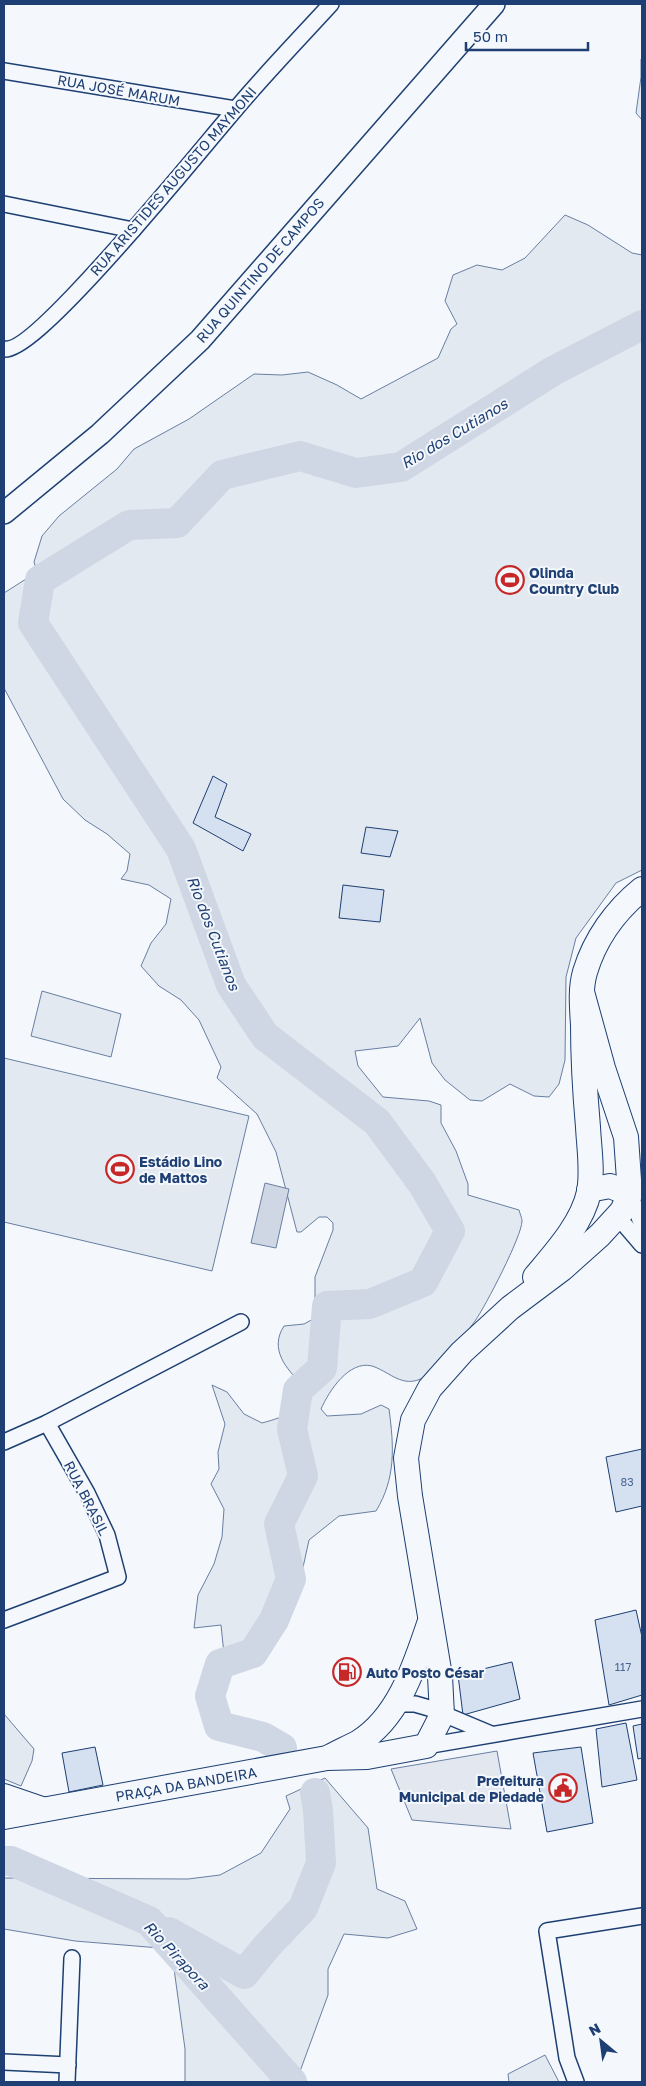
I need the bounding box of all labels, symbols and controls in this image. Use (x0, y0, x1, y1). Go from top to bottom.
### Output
scale bar (466, 20, 588, 52)
text: 50 m (473, 27, 508, 45)
street label: RUA JOSÉ MARUM (56, 71, 182, 109)
street label: RUA ARISTIDES AUGUSTO MAYMONI (86, 83, 260, 279)
street label: RUA QUINTINO DE CAMPOS (192, 194, 328, 346)
water label: Rio dos Cutianos (398, 394, 511, 472)
place label: Olinda Country Club (529, 564, 619, 597)
sports icon: Olinda Country Club (495, 565, 525, 595)
water label: Rio dos Cutianos (184, 873, 244, 994)
place label: Estádio Lino de Mattos (139, 1153, 222, 1186)
sports icon: Estádio Lino de Mattos (105, 1154, 135, 1184)
street label: RUA BRASIL (61, 1458, 113, 1538)
house number: 83 (620, 1475, 634, 1488)
fuel station icon: Auto Posto César (332, 1657, 362, 1687)
house number: 117 (615, 1660, 631, 1673)
place label: Auto Posto César (366, 1664, 485, 1681)
street label: PRAÇA DA BANDEIRA (114, 1763, 259, 1805)
place label: Prefeitura Municipal de Piedade (399, 1772, 544, 1805)
public building icon: Prefeitura Municipal de Piedade (548, 1773, 578, 1803)
water label: Rio Pirapora (141, 1917, 214, 1993)
north arrow (576, 2016, 626, 2066)
text: N (586, 2019, 603, 2039)

